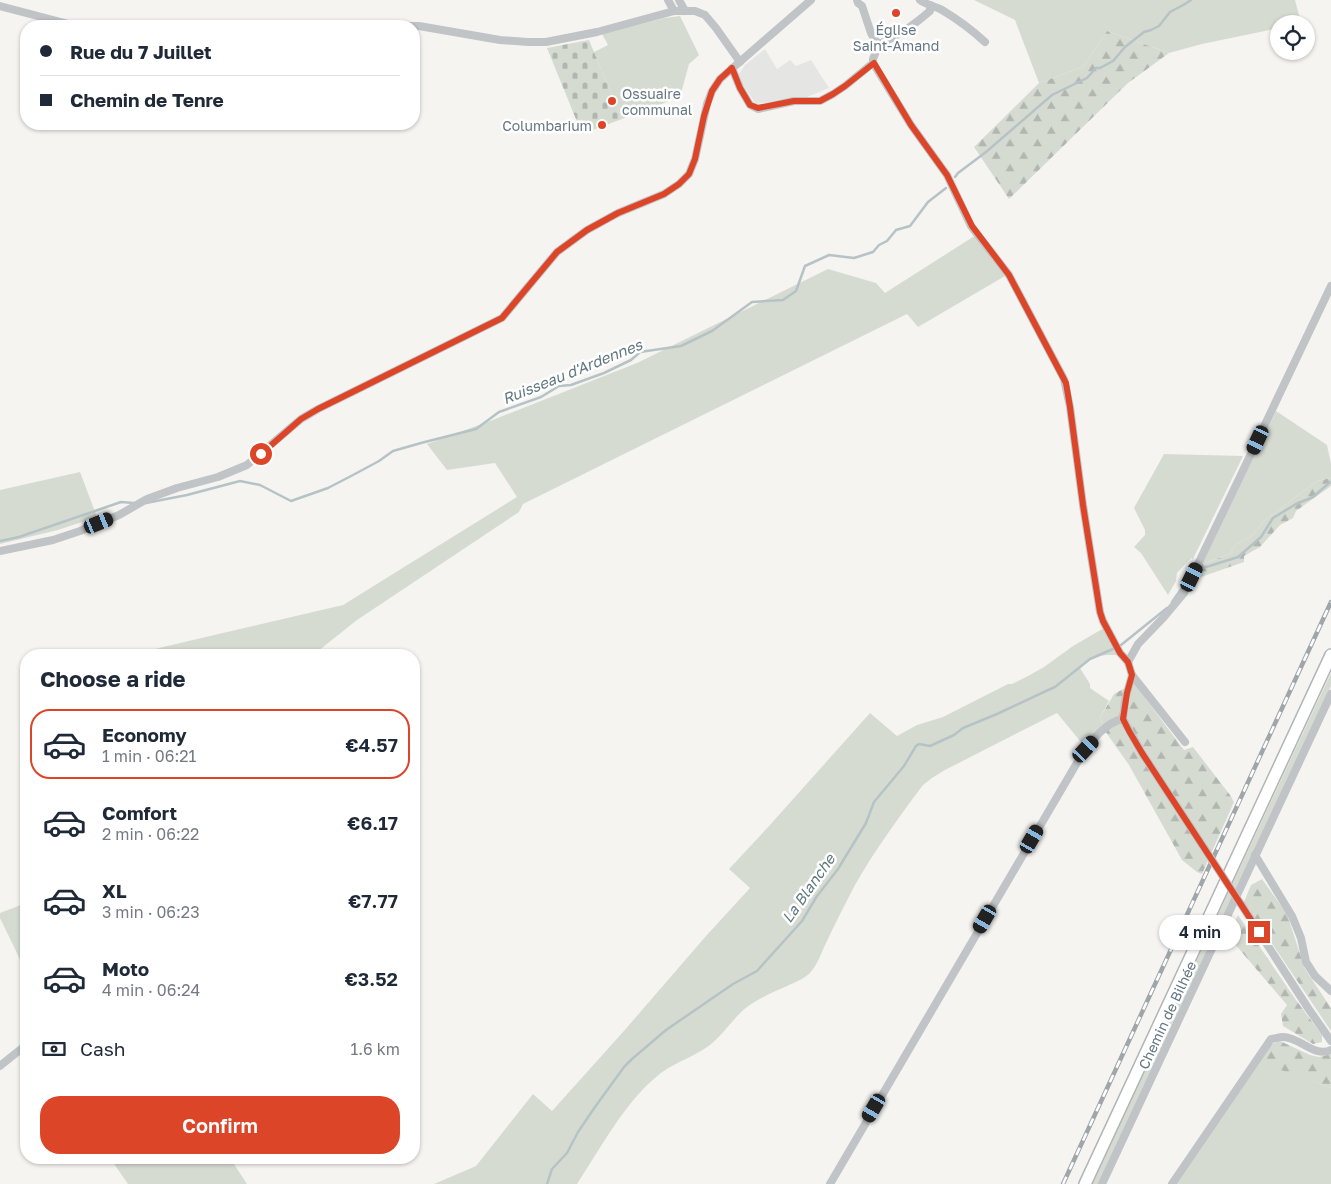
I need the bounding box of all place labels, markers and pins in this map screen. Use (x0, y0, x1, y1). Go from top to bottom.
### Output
marker: Église Saint-Amand (890, 7, 902, 19)
place label: Église Saint-Amand (853, 21, 939, 54)
place label: Ossuaire communal (622, 85, 692, 118)
marker: Ossuaire communal (606, 95, 618, 107)
place label: Columbarium (502, 117, 592, 134)
marker: Columbarium (596, 119, 608, 131)

